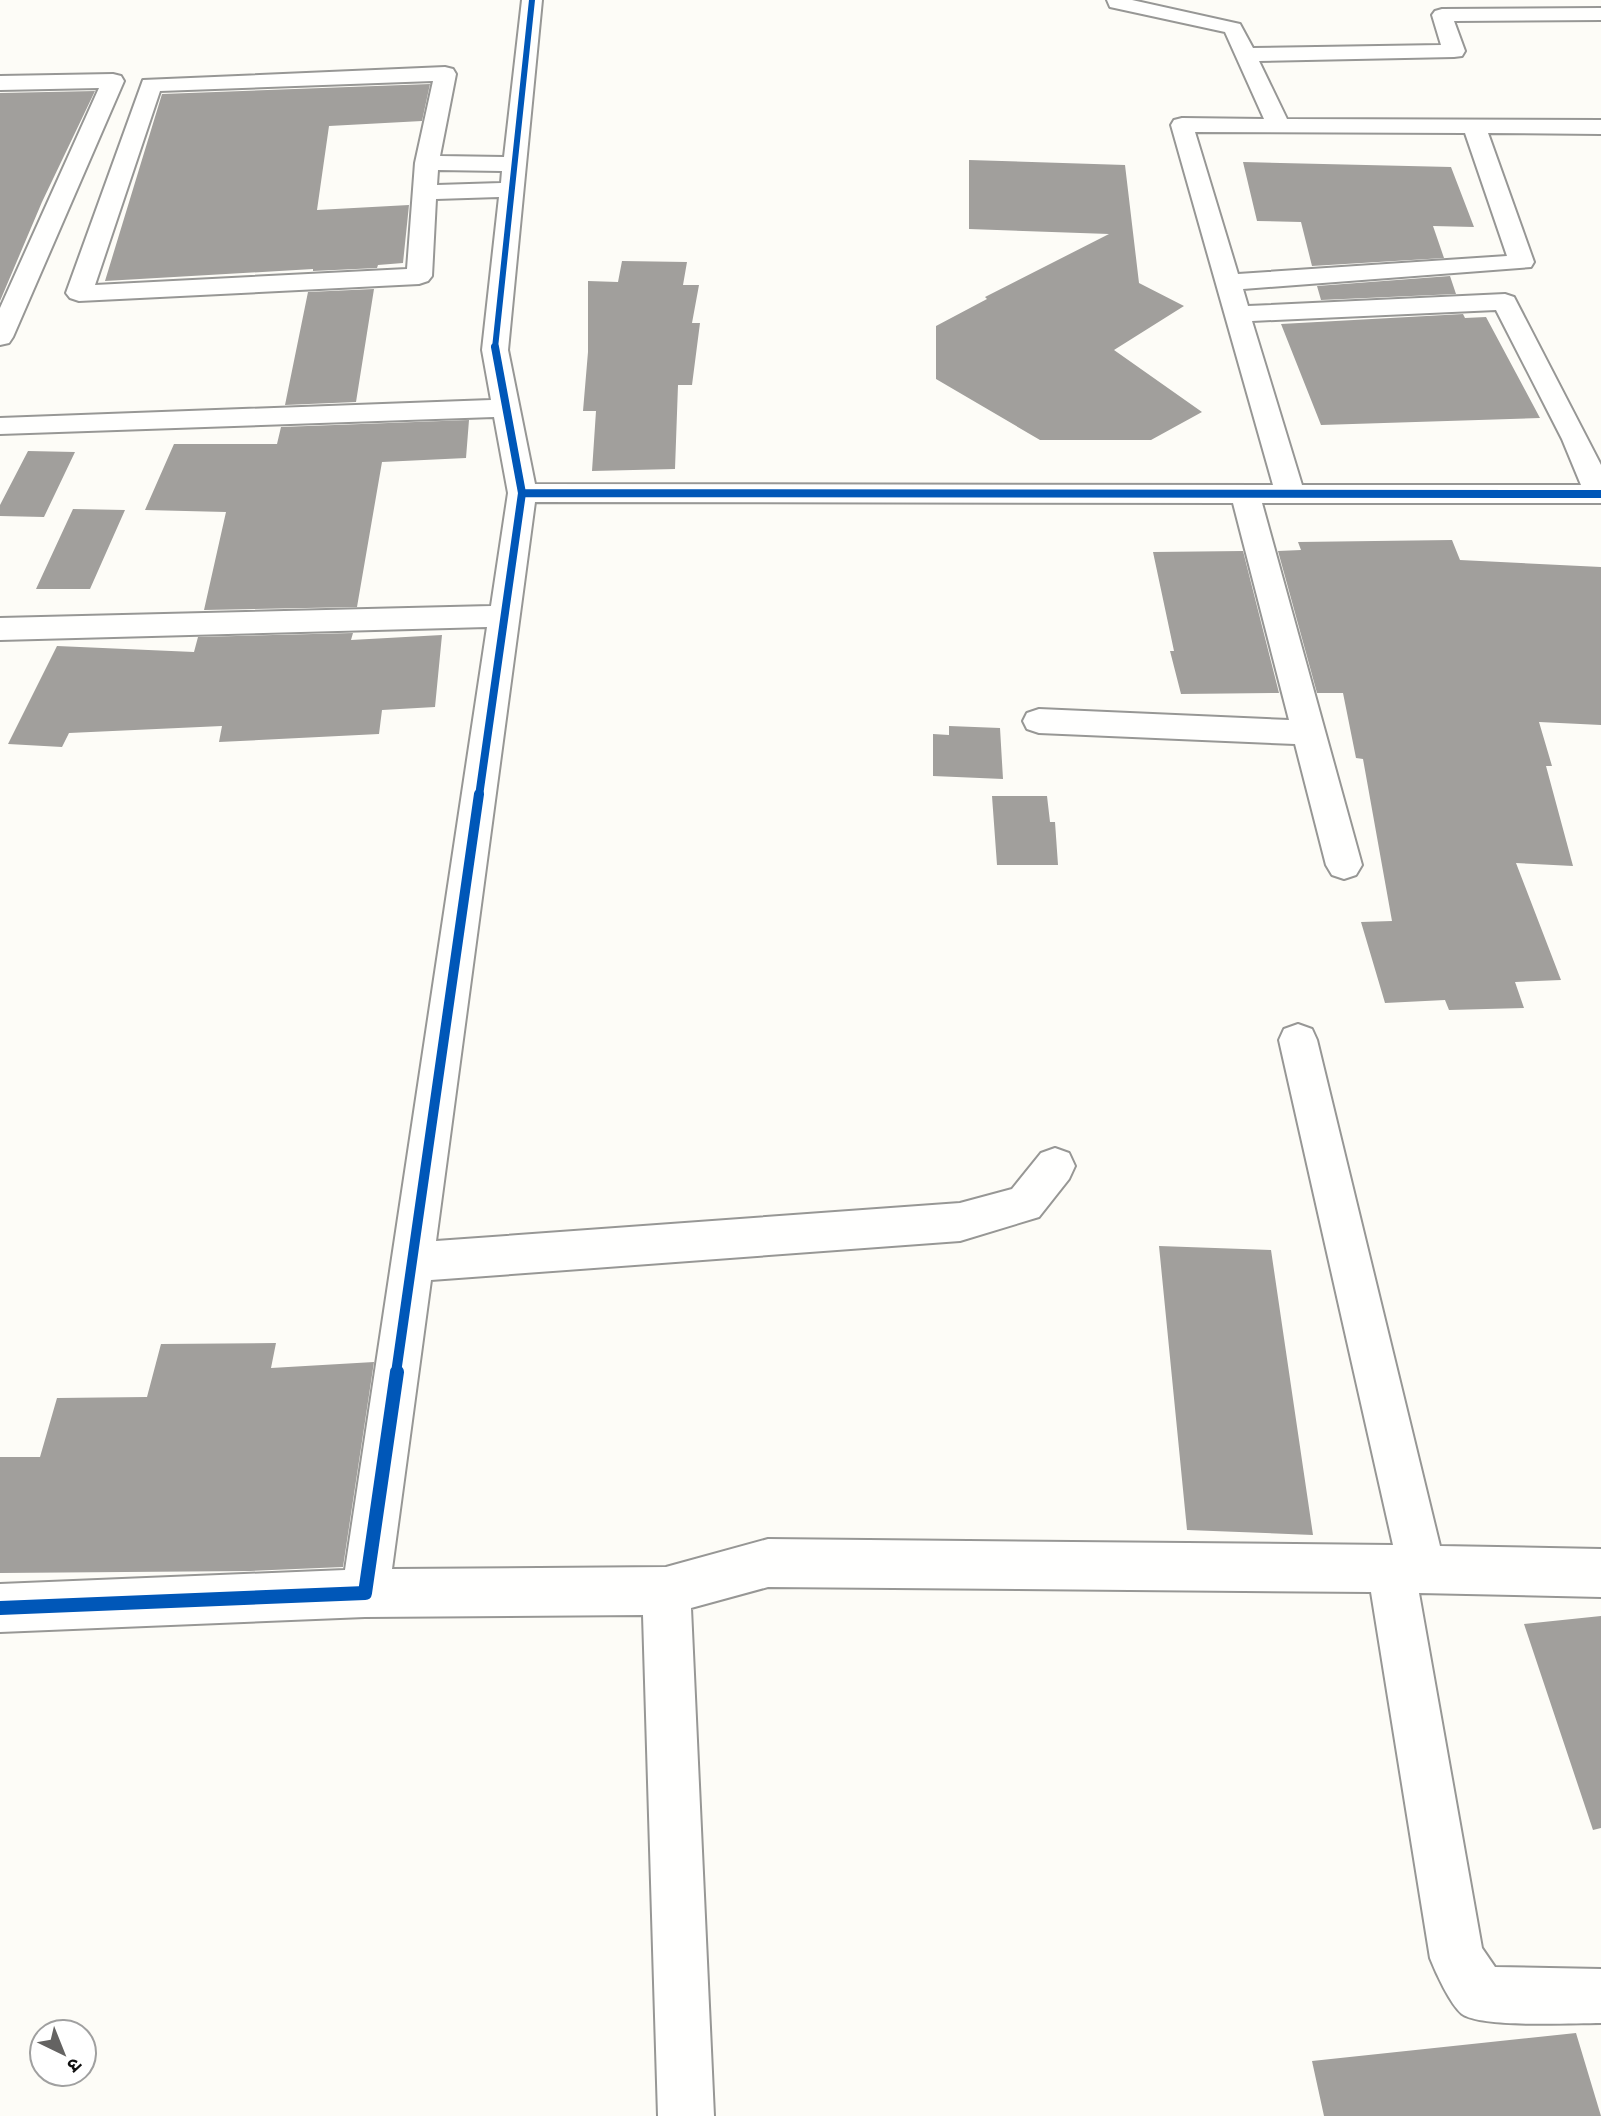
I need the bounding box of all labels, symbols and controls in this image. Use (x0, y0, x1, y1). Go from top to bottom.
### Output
north arrow (28, 2018, 98, 2088)
text: उ (62, 2053, 86, 2078)

